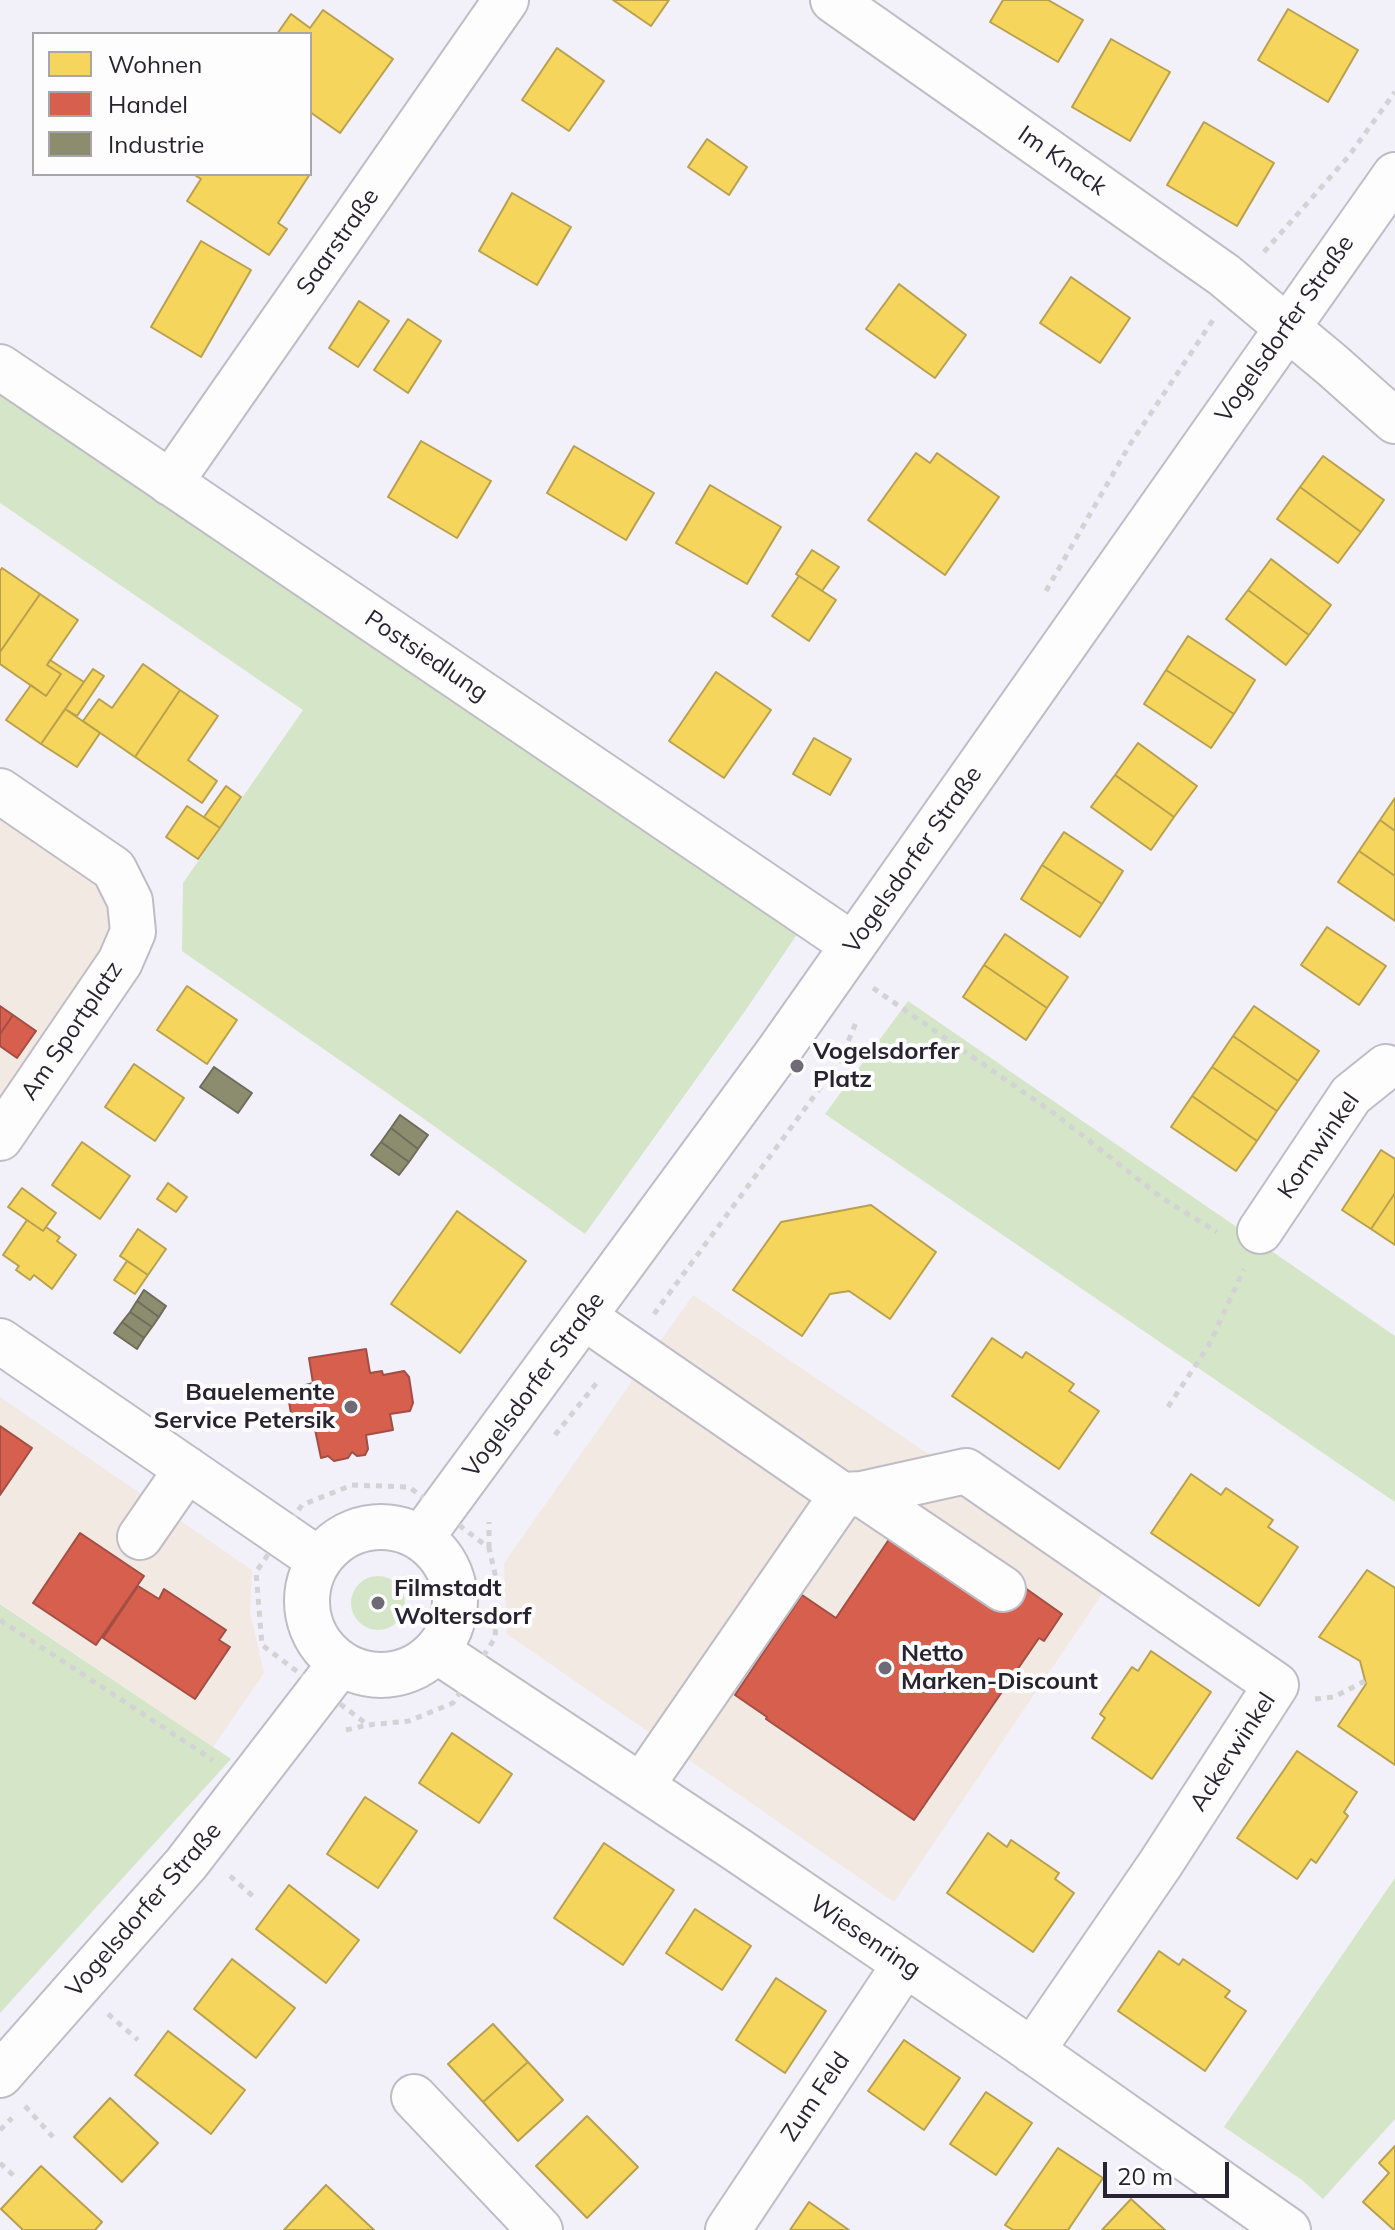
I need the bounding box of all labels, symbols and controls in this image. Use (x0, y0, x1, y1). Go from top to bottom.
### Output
legend (32, 32, 312, 176)
text: Wohnen (108, 49, 202, 79)
text: Handel (108, 89, 188, 119)
street label: Im Knack (1012, 120, 1112, 202)
text: Industrie (108, 129, 204, 159)
street label: Saarstraße (291, 183, 385, 301)
street label: Vogelsdorfer Straße (1210, 230, 1360, 428)
street label: Postsiedlung (359, 604, 493, 708)
street label: Vogelsdorfer Straße (838, 761, 988, 959)
street label: Am Sportplatz (15, 956, 129, 1106)
place label: Vogelsdorfer Platz (813, 1038, 960, 1094)
marker: Vogelsdorfer Platz (788, 1057, 806, 1075)
street label: Kornwinkel (1272, 1087, 1366, 1205)
street label: Vogelsdorfer Straße (457, 1287, 611, 1483)
place label: Bauelemente Service Petersik (154, 1379, 335, 1435)
marker: Bauelemente Service Petersik (342, 1398, 360, 1416)
place label: Filmstadt Woltersdorf (394, 1575, 531, 1631)
marker: Filmstadt Woltersdorf (369, 1594, 387, 1612)
place label: Netto Marken-Discount (901, 1640, 1098, 1696)
marker: Netto Marken-Discount (876, 1659, 894, 1677)
street label: Ackerwinkel (1184, 1687, 1282, 1817)
street label: Vogelsdorfer Straße (60, 1817, 228, 2003)
street label: Wiesenring (804, 1889, 926, 1985)
street label: Zum Feld (776, 2047, 856, 2147)
scale bar (1107, 2146, 1233, 2196)
text: 20 m (1117, 2161, 1173, 2191)

